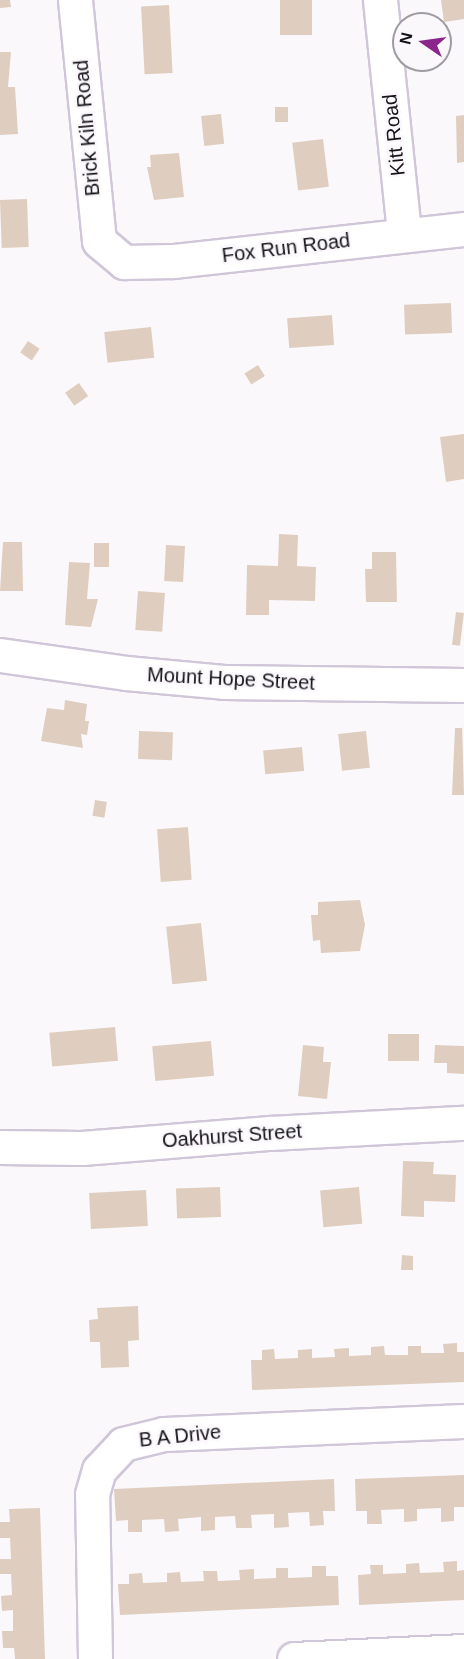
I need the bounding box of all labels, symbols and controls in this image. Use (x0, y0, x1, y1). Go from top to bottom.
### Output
north arrow (392, 12, 452, 72)
text: N (396, 31, 416, 46)
street label: Brick Kiln Road (69, 59, 105, 197)
street label: Kitt Road (378, 93, 410, 177)
street label: Fox Run Road (221, 228, 351, 268)
street label: Mount Hope Street (147, 663, 315, 695)
street label: Oakhurst Street (161, 1119, 303, 1153)
street label: B A Drive (137, 1420, 223, 1452)

